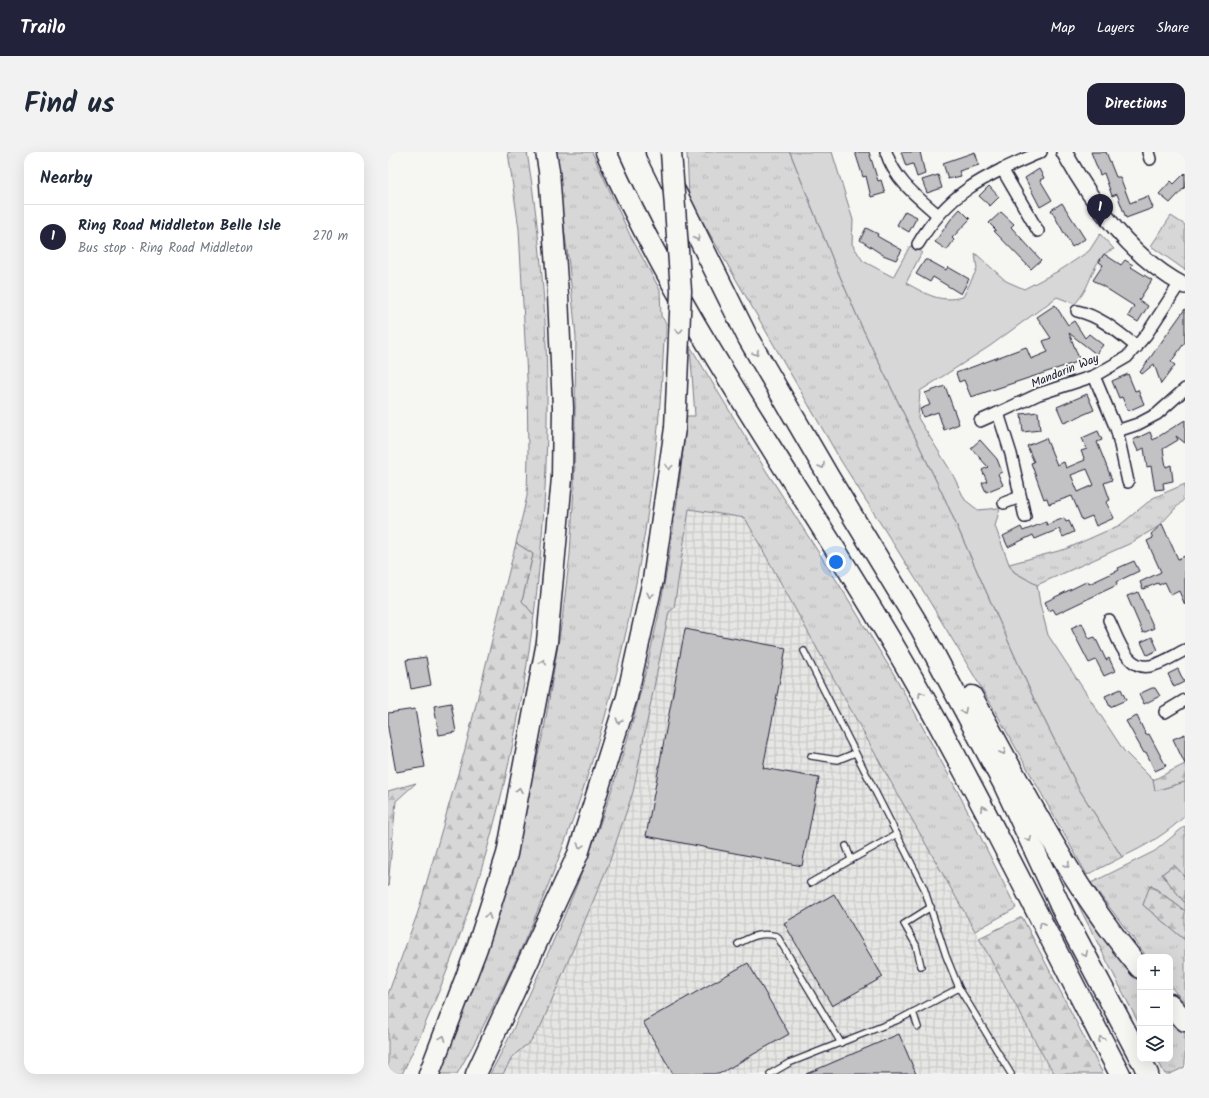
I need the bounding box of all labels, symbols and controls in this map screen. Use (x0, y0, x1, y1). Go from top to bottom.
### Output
text: Trailo (20, 13, 66, 43)
text: Map (1051, 17, 1075, 39)
text: Layers (1097, 17, 1135, 39)
text: Share (1157, 17, 1189, 39)
text: Find us (24, 82, 115, 127)
button: Directions (1087, 83, 1185, 125)
text: Nearby (40, 165, 92, 192)
pin: 1 (1087, 194, 1113, 227)
text: Ring Road Middleton Belle Isle (78, 214, 281, 238)
text: 1 (51, 226, 55, 247)
text: 270 m (312, 226, 348, 247)
one-way arrow (692, 233, 700, 241)
text: Bus stop · Ring Road Middleton (78, 238, 253, 259)
one-way arrow (675, 328, 684, 334)
one-way arrow (752, 349, 759, 356)
street label: Mandarin Way (1028, 349, 1102, 393)
one-way arrow (817, 462, 824, 469)
one-way arrow (665, 464, 674, 470)
your location (826, 552, 846, 572)
one-way arrow (646, 592, 654, 598)
one-way arrow (538, 659, 547, 665)
one-way arrow (919, 691, 926, 698)
one-way arrow (960, 706, 967, 714)
one-way arrow (615, 718, 624, 725)
one-way arrow (998, 748, 1006, 755)
one-way arrow (514, 787, 522, 793)
one-way arrow (980, 805, 988, 812)
one-way arrow (1024, 835, 1032, 842)
one-way arrow (576, 842, 585, 849)
one-way arrow (1063, 861, 1070, 868)
one-way arrow (483, 912, 491, 919)
one-way arrow (1039, 921, 1047, 928)
one-way arrow (1081, 950, 1088, 957)
map controls (1137, 954, 1173, 1062)
button: + (1137, 954, 1173, 990)
button: − (1137, 990, 1173, 1026)
button: layers (1137, 1026, 1173, 1062)
one-way arrow (438, 1034, 446, 1041)
one-way arrow (1099, 1036, 1106, 1044)

